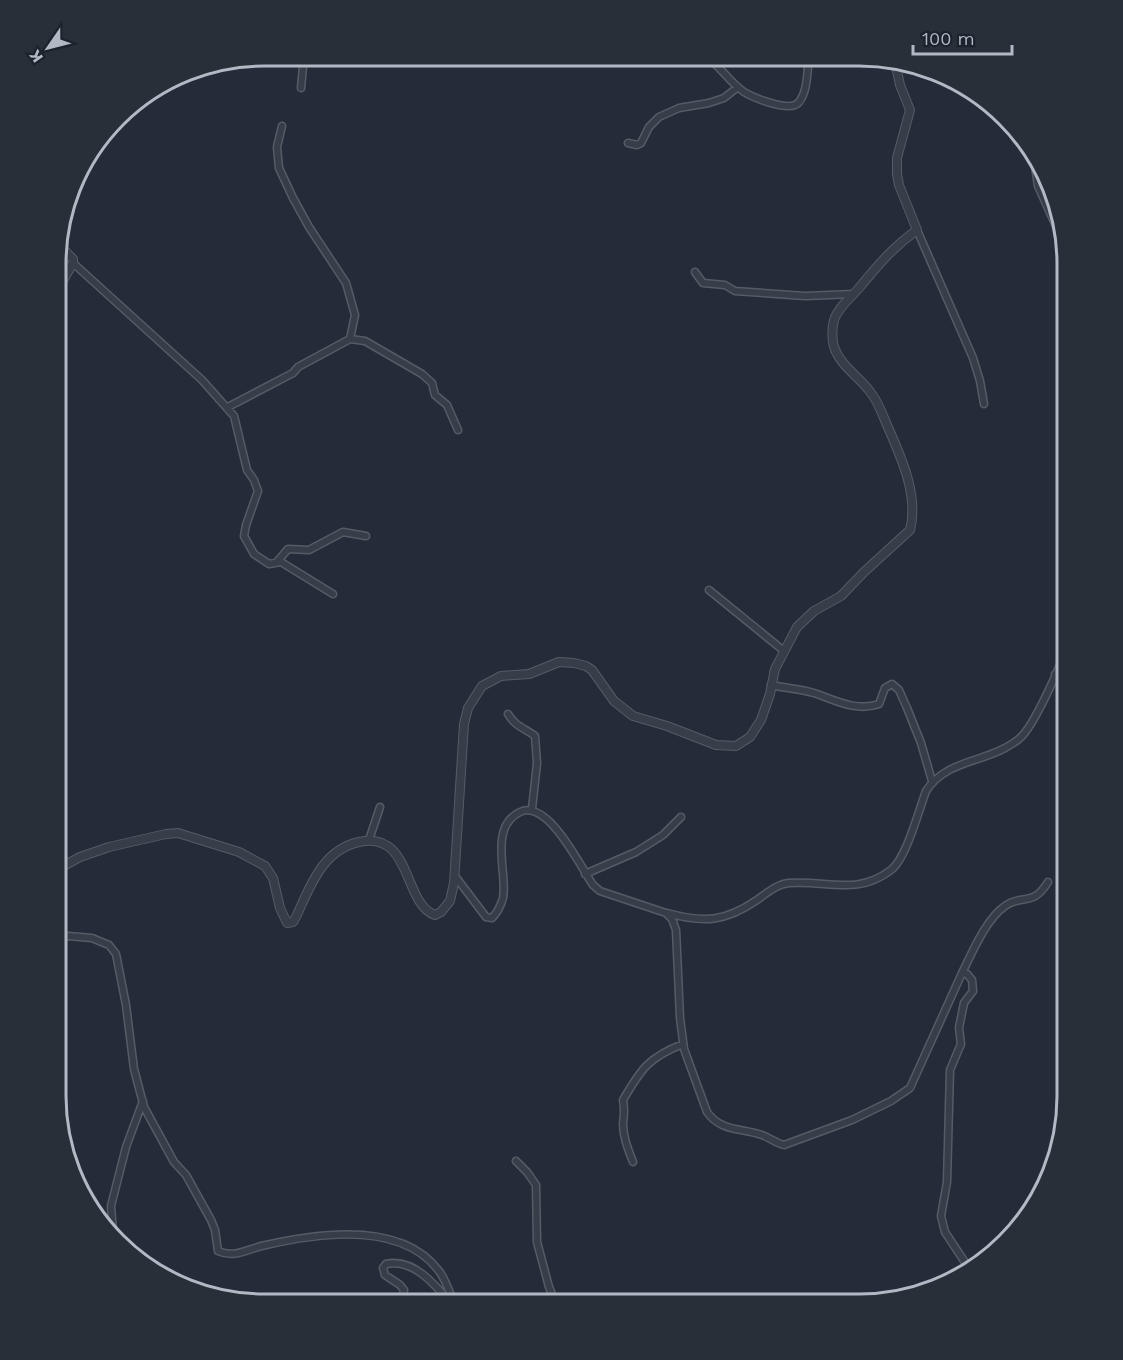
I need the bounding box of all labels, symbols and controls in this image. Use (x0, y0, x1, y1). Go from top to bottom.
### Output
north arrow (18, 18, 78, 78)
scale bar (913, 18, 1012, 56)
text: 100 m (922, 28, 975, 49)
text: K (25, 46, 47, 66)

